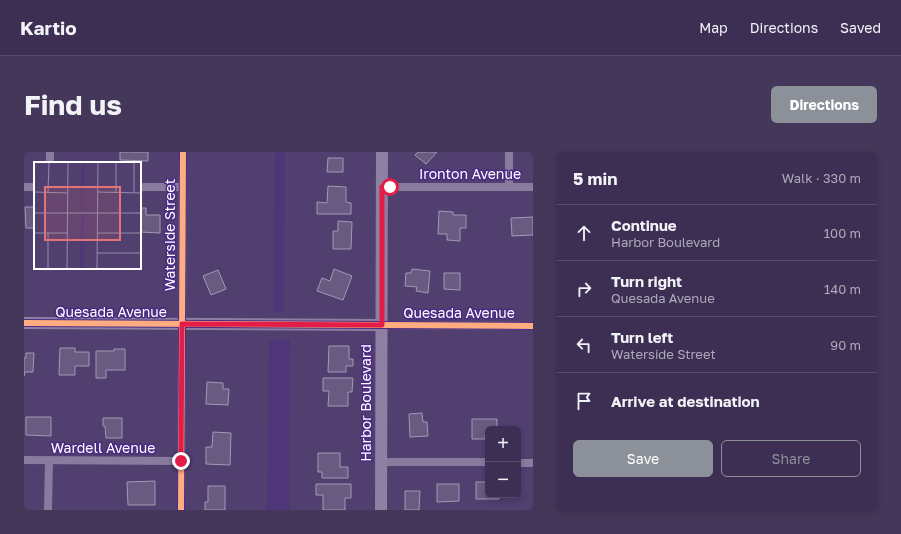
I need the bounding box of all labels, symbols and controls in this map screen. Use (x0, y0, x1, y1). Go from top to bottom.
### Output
text: Kartio (20, 16, 77, 39)
text: Map (699, 19, 728, 36)
text: Directions (750, 19, 818, 36)
text: Saved (840, 19, 881, 36)
button: Directions (771, 86, 877, 123)
text: Find us (24, 88, 122, 121)
inset map (34, 162, 141, 269)
street label: Ironton Avenue (419, 165, 521, 182)
text: 5 min (573, 168, 617, 189)
text: Walk · 330 m (782, 170, 861, 186)
route start (381, 178, 399, 196)
street label: Waterside Street (161, 179, 178, 291)
text: Continue (611, 216, 677, 234)
icon: ahead (573, 222, 595, 244)
text: 100 m (824, 225, 861, 241)
text: Harbor Boulevard (611, 234, 720, 250)
text: Turn right (611, 272, 682, 290)
icon: right (573, 278, 595, 300)
text: 140 m (824, 281, 861, 297)
text: Quesada Avenue (611, 290, 715, 306)
street label: Quesada Avenue (55, 303, 167, 320)
street label: Quesada Avenue (403, 304, 515, 321)
text: Turn left (611, 328, 673, 346)
icon: left (573, 334, 595, 356)
text: 90 m (830, 337, 861, 353)
street label: Harbor Boulevard (357, 344, 374, 462)
text: Waterside Street (611, 346, 716, 362)
icon: arrive (573, 390, 595, 412)
text: Arrive at destination (611, 392, 760, 410)
map controls (485, 426, 521, 498)
button: + (485, 426, 521, 462)
street label: Wardell Avenue (51, 439, 155, 456)
button: Save (573, 440, 713, 477)
button: Share (721, 440, 861, 477)
route end (172, 452, 190, 470)
button: − (485, 462, 521, 498)

